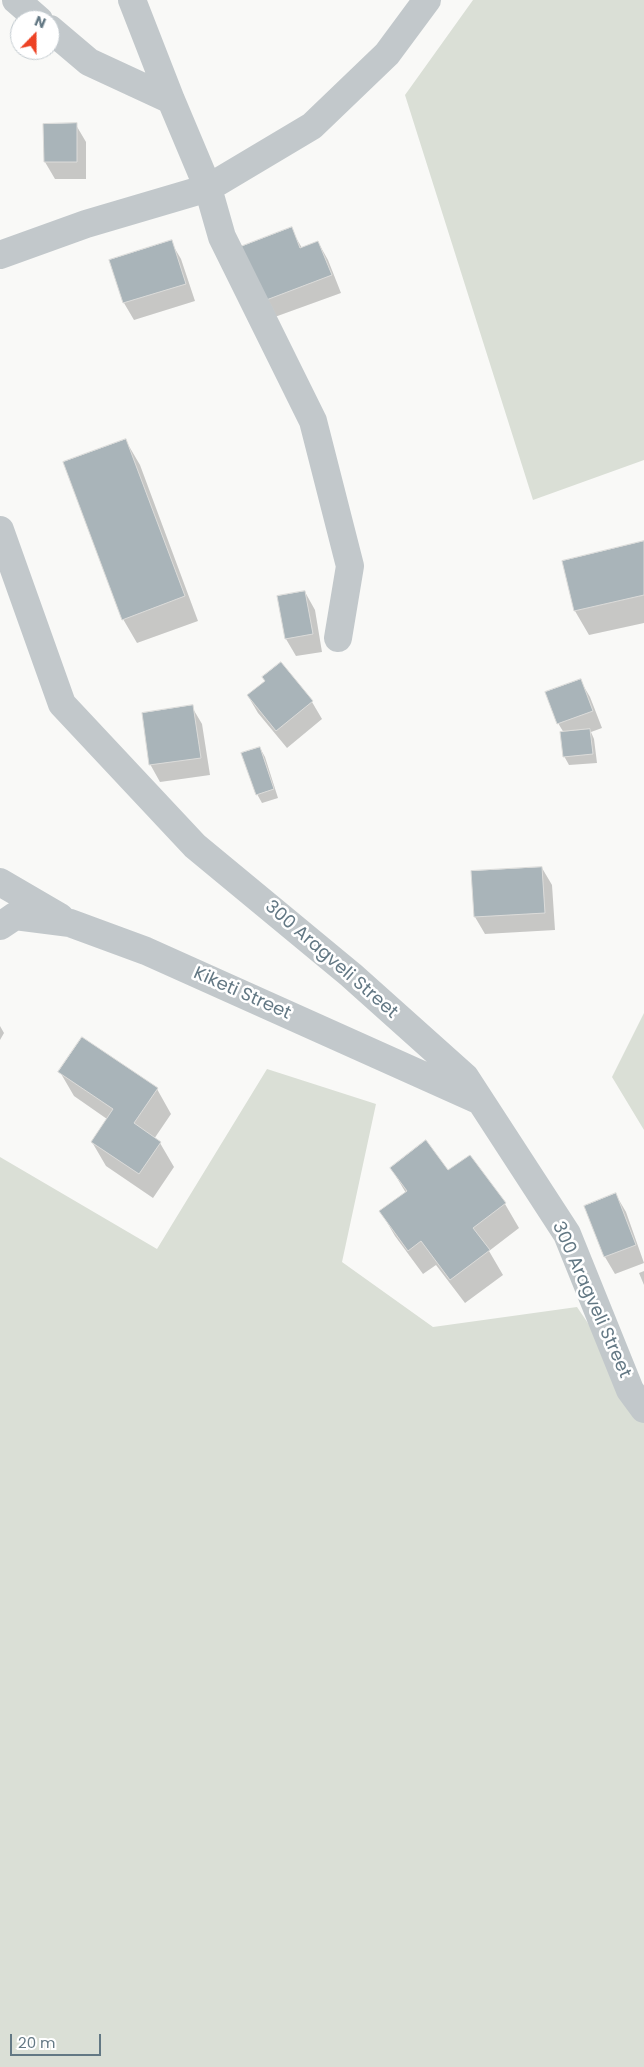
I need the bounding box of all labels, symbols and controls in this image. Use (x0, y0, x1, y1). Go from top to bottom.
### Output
north arrow (10, 10, 60, 60)
text: N (32, 11, 49, 33)
street label: 300 Aragveli Street (260, 896, 402, 1024)
street label: Kiketi Street (190, 963, 294, 1025)
street label: 300 Aragveli Street (547, 1218, 635, 1382)
scale bar (12, 2024, 104, 2056)
text: 20 m (18, 2032, 56, 2053)

